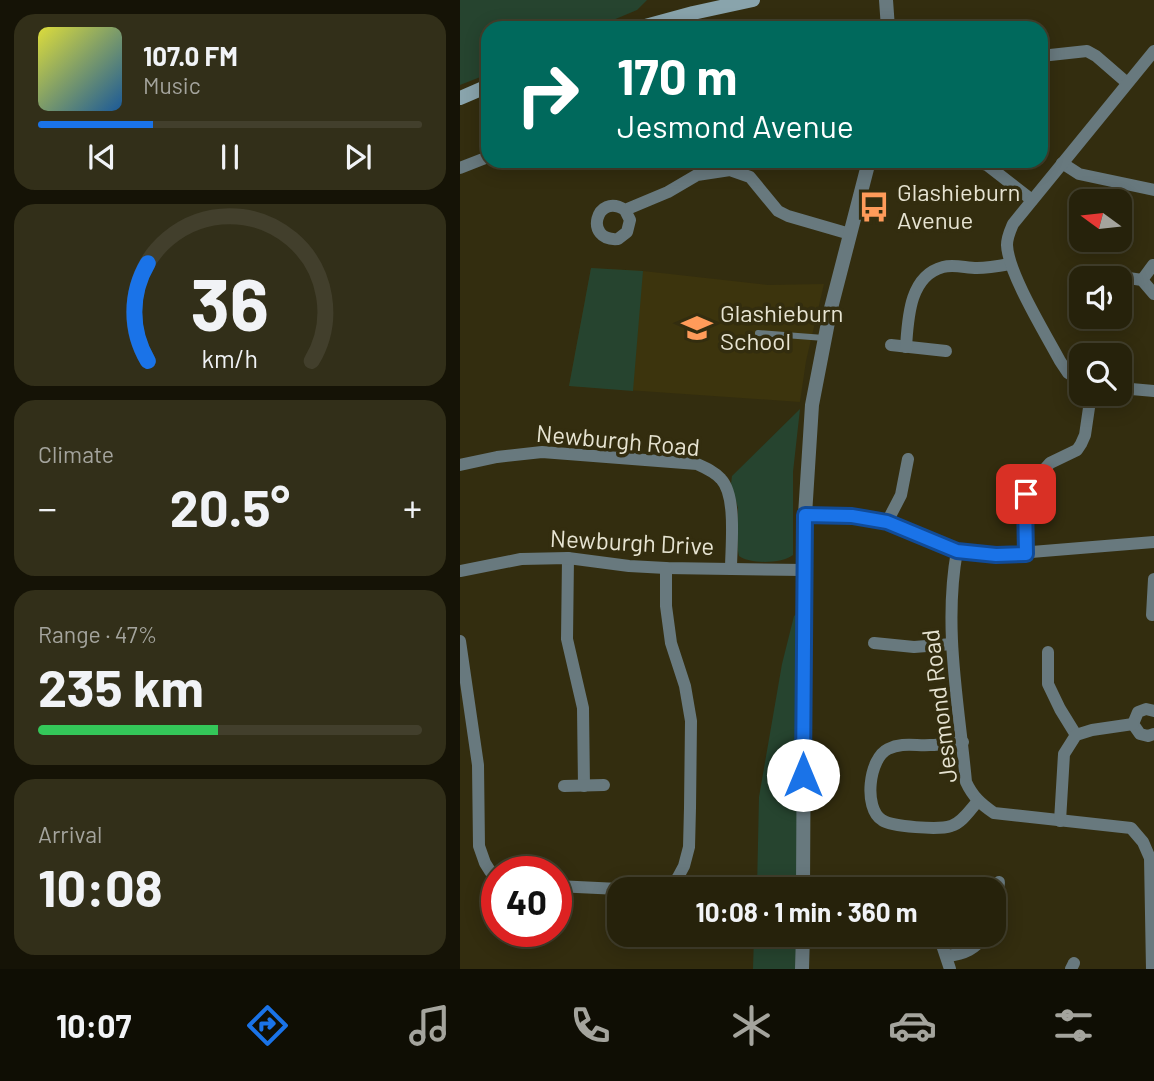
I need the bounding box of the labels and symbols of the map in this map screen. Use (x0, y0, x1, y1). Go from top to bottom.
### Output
place label: Glashieburn Avenue (897, 177, 1021, 234)
north arrow (1069, 189, 1132, 252)
bus stop icon: Glashieburn Avenue (857, 190, 891, 224)
place label: Glashieburn School (720, 298, 844, 355)
school or university icon: Glashieburn School (680, 311, 714, 345)
street label: Newburgh Road (535, 418, 701, 461)
pin (996, 464, 1056, 524)
street label: Newburgh Drive (549, 523, 715, 560)
street label: Jesmond Road (915, 628, 962, 785)
position arrow (766, 738, 840, 812)
speed limit sign: 40 (481, 856, 572, 947)

